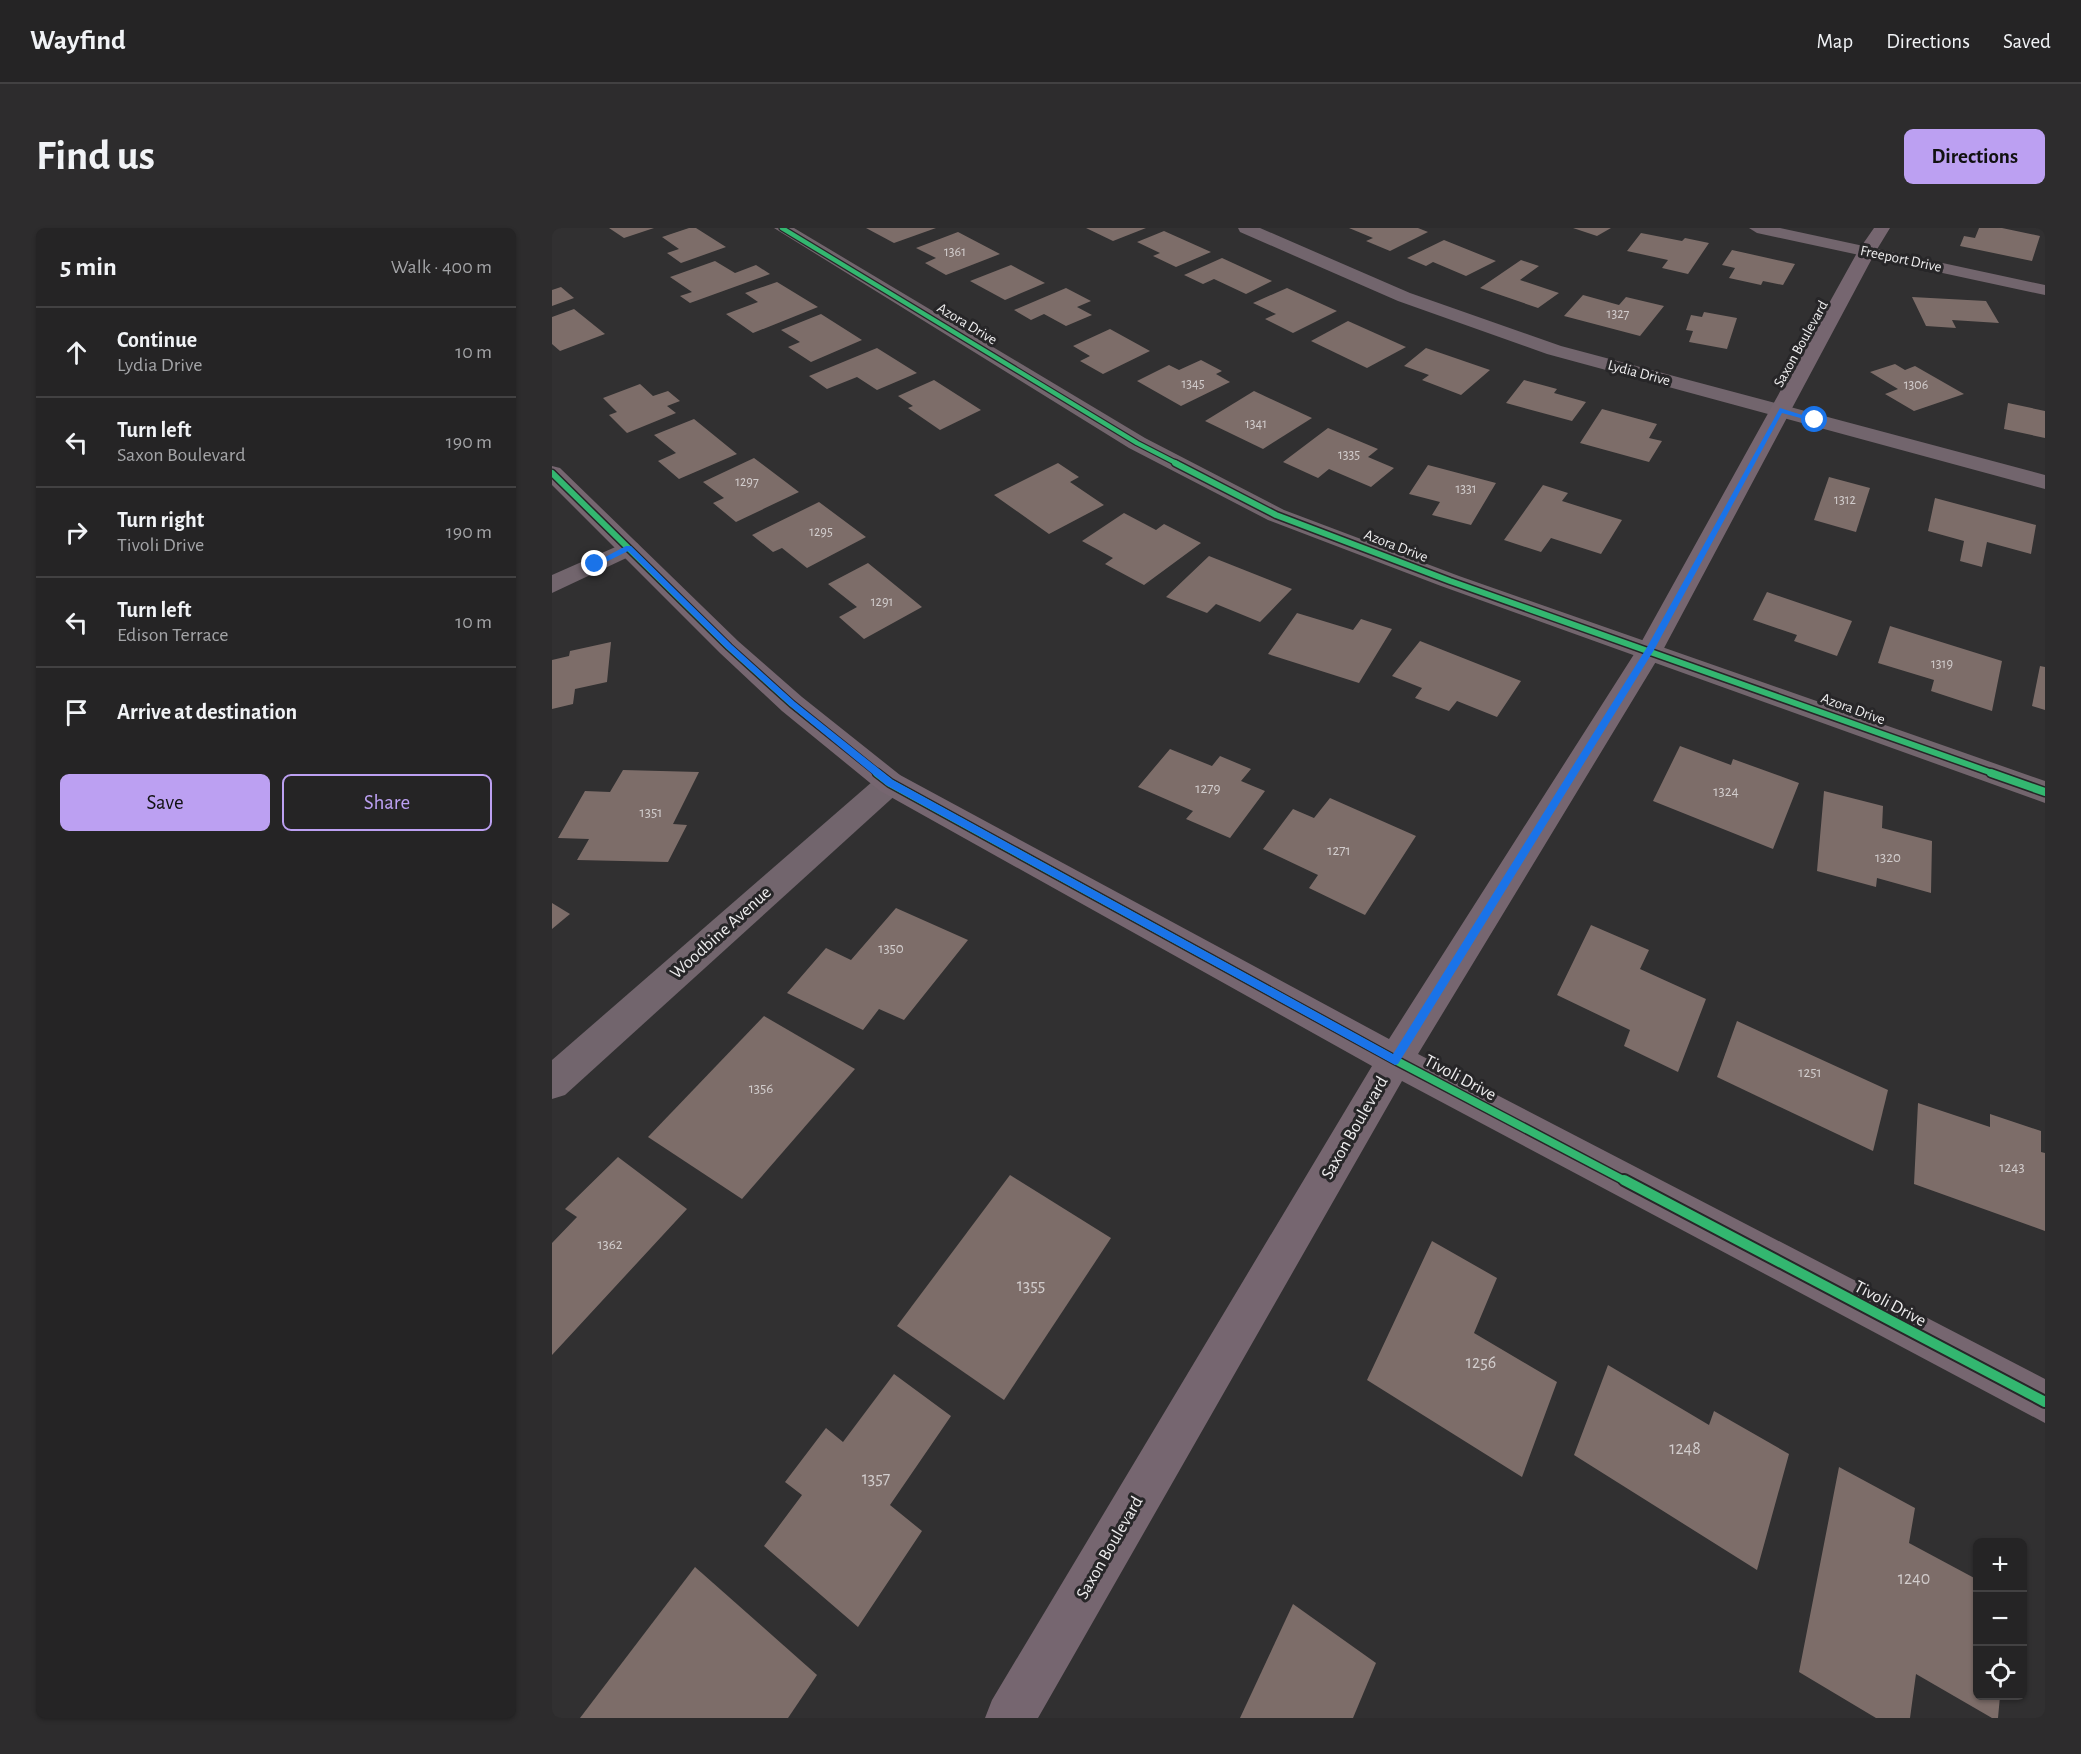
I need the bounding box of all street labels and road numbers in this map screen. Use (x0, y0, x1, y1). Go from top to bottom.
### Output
street label: Freeport Drive (1859, 243, 1943, 275)
street label: Saxon Boulevard (1771, 298, 1831, 390)
street label: Azora Drive (934, 300, 1000, 348)
street label: Lydia Drive (1606, 357, 1672, 389)
street label: Azora Drive (1362, 527, 1430, 565)
street label: Azora Drive (1819, 690, 1887, 728)
street label: Woodbine Avenue (667, 883, 775, 983)
street label: Tivoli Drive (1421, 1052, 1499, 1104)
street label: Saxon Boulevard (1318, 1073, 1392, 1183)
street label: Tivoli Drive (1851, 1278, 1929, 1330)
street label: Saxon Boulevard (1073, 1493, 1147, 1603)

